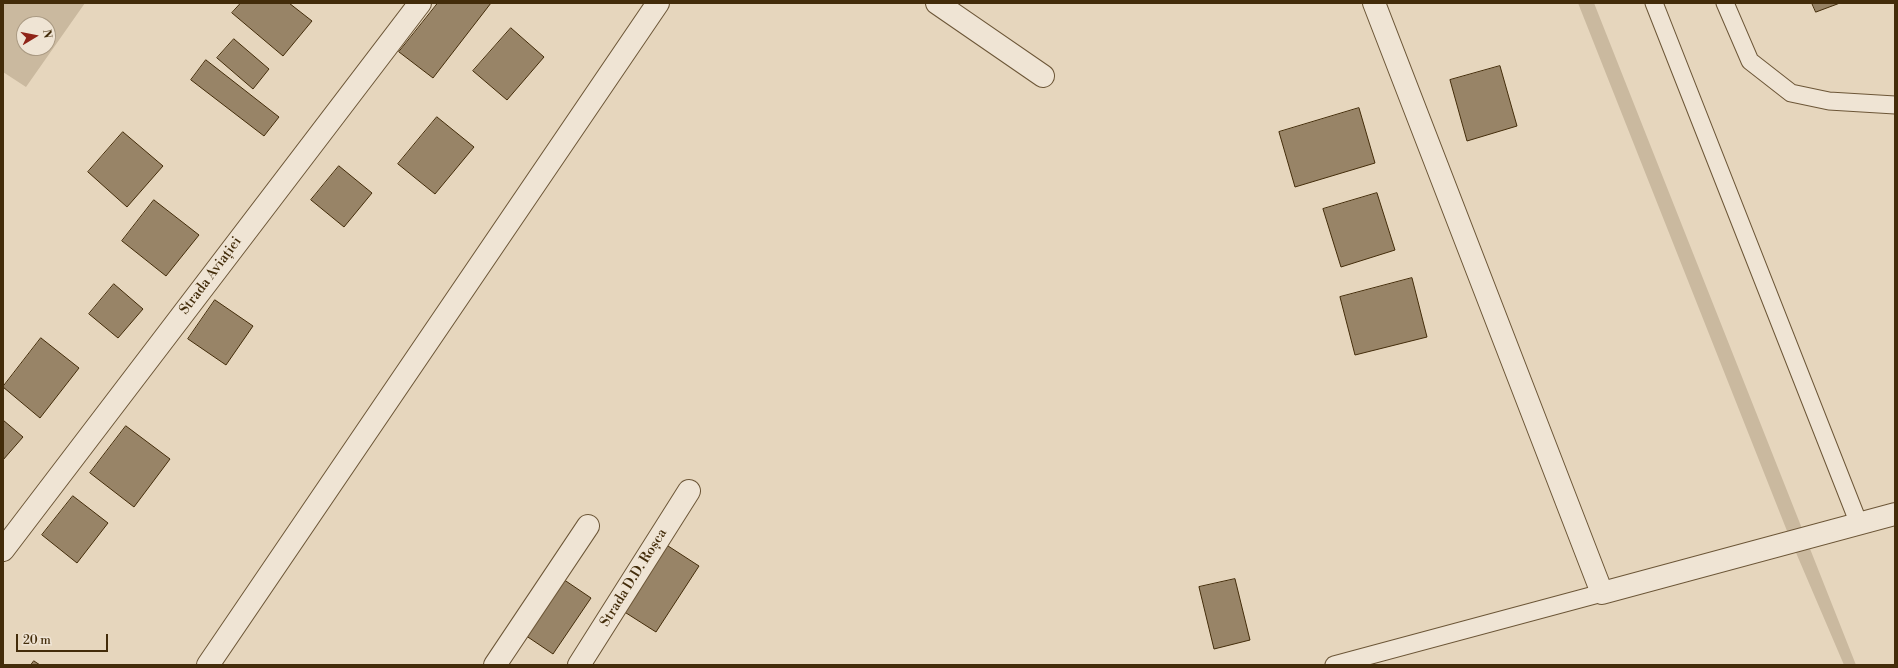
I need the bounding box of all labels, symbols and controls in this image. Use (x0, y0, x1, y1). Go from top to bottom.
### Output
north arrow (16, 16, 56, 56)
text: N (39, 29, 54, 40)
street label: Strada Aviației (176, 234, 246, 318)
street label: Strada D.D. Roșca (597, 526, 671, 630)
scale bar (18, 626, 110, 652)
text: 20 m (23, 633, 51, 648)

